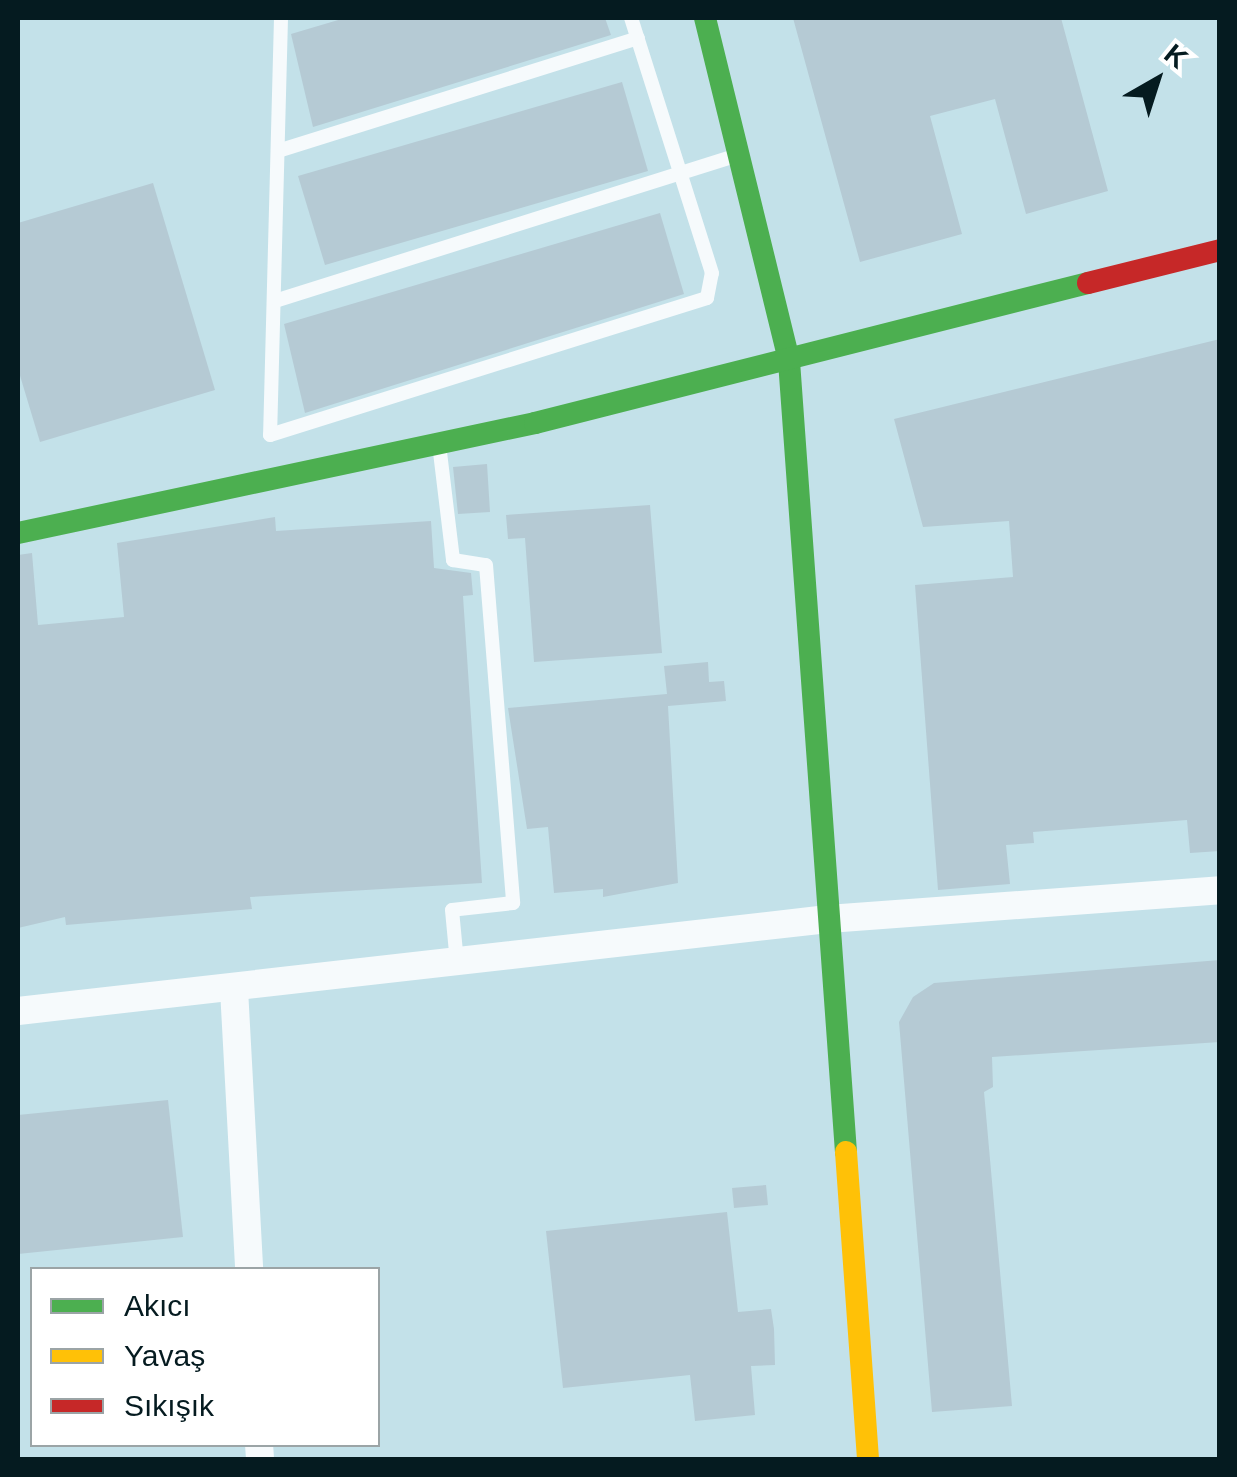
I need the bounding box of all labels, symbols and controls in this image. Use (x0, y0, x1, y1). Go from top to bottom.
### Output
north arrow (1107, 30, 1207, 130)
text: K (1159, 38, 1194, 75)
legend (30, 1267, 380, 1447)
text: Akıcı (124, 1289, 191, 1322)
text: Yavaş (124, 1339, 205, 1372)
text: Sıkışık (124, 1389, 214, 1422)

